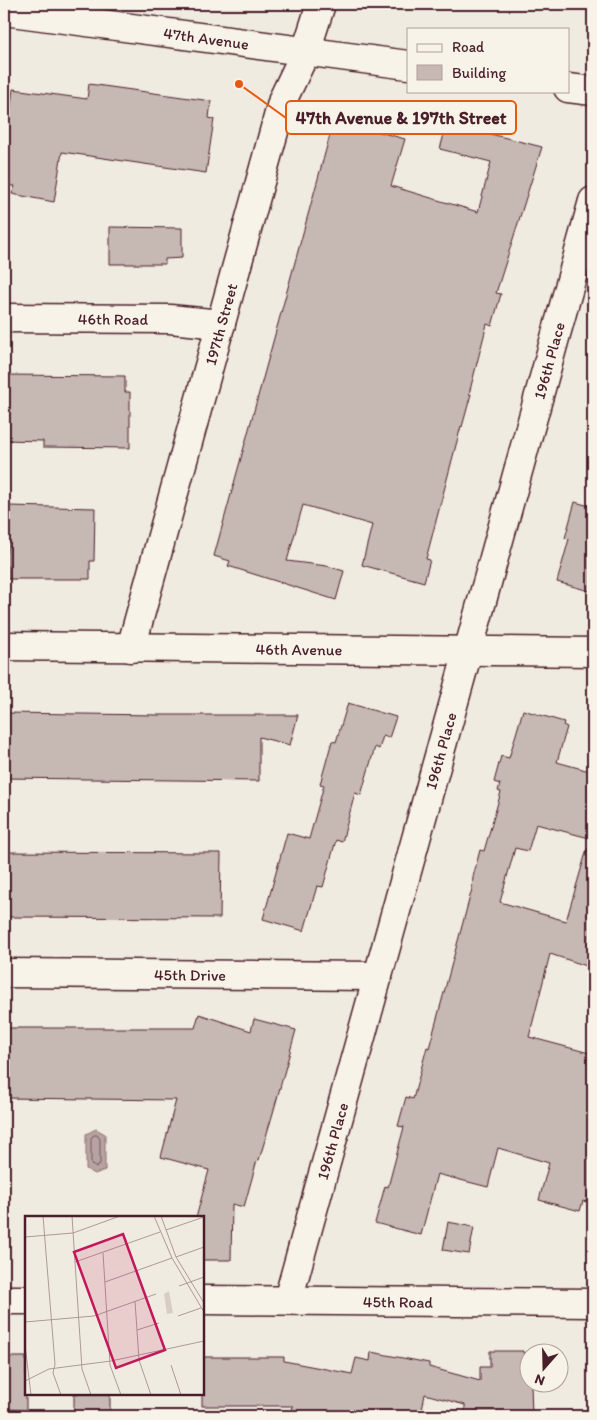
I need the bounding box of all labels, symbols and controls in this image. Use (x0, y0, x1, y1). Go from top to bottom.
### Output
street label: 47th Avenue (162, 23, 250, 54)
legend (407, 28, 570, 92)
text: Road (452, 38, 485, 56)
text: Building (452, 64, 506, 82)
callout: 47th Avenue & 197th Street (286, 101, 516, 134)
text: 47th Avenue & 197th Street (295, 107, 507, 129)
street label: 197th Street (201, 281, 242, 367)
street label: 46th Road (78, 309, 148, 329)
street label: 196th Place (529, 320, 569, 401)
street label: 46th Avenue (256, 640, 343, 659)
street label: 196th Place (421, 710, 461, 792)
street label: 45th Drive (154, 965, 226, 985)
street label: 196th Place (313, 1100, 352, 1182)
inset map (25, 1216, 204, 1395)
street label: 45th Road (363, 1292, 433, 1312)
north arrow (520, 1342, 570, 1392)
text: N (532, 1370, 547, 1389)

